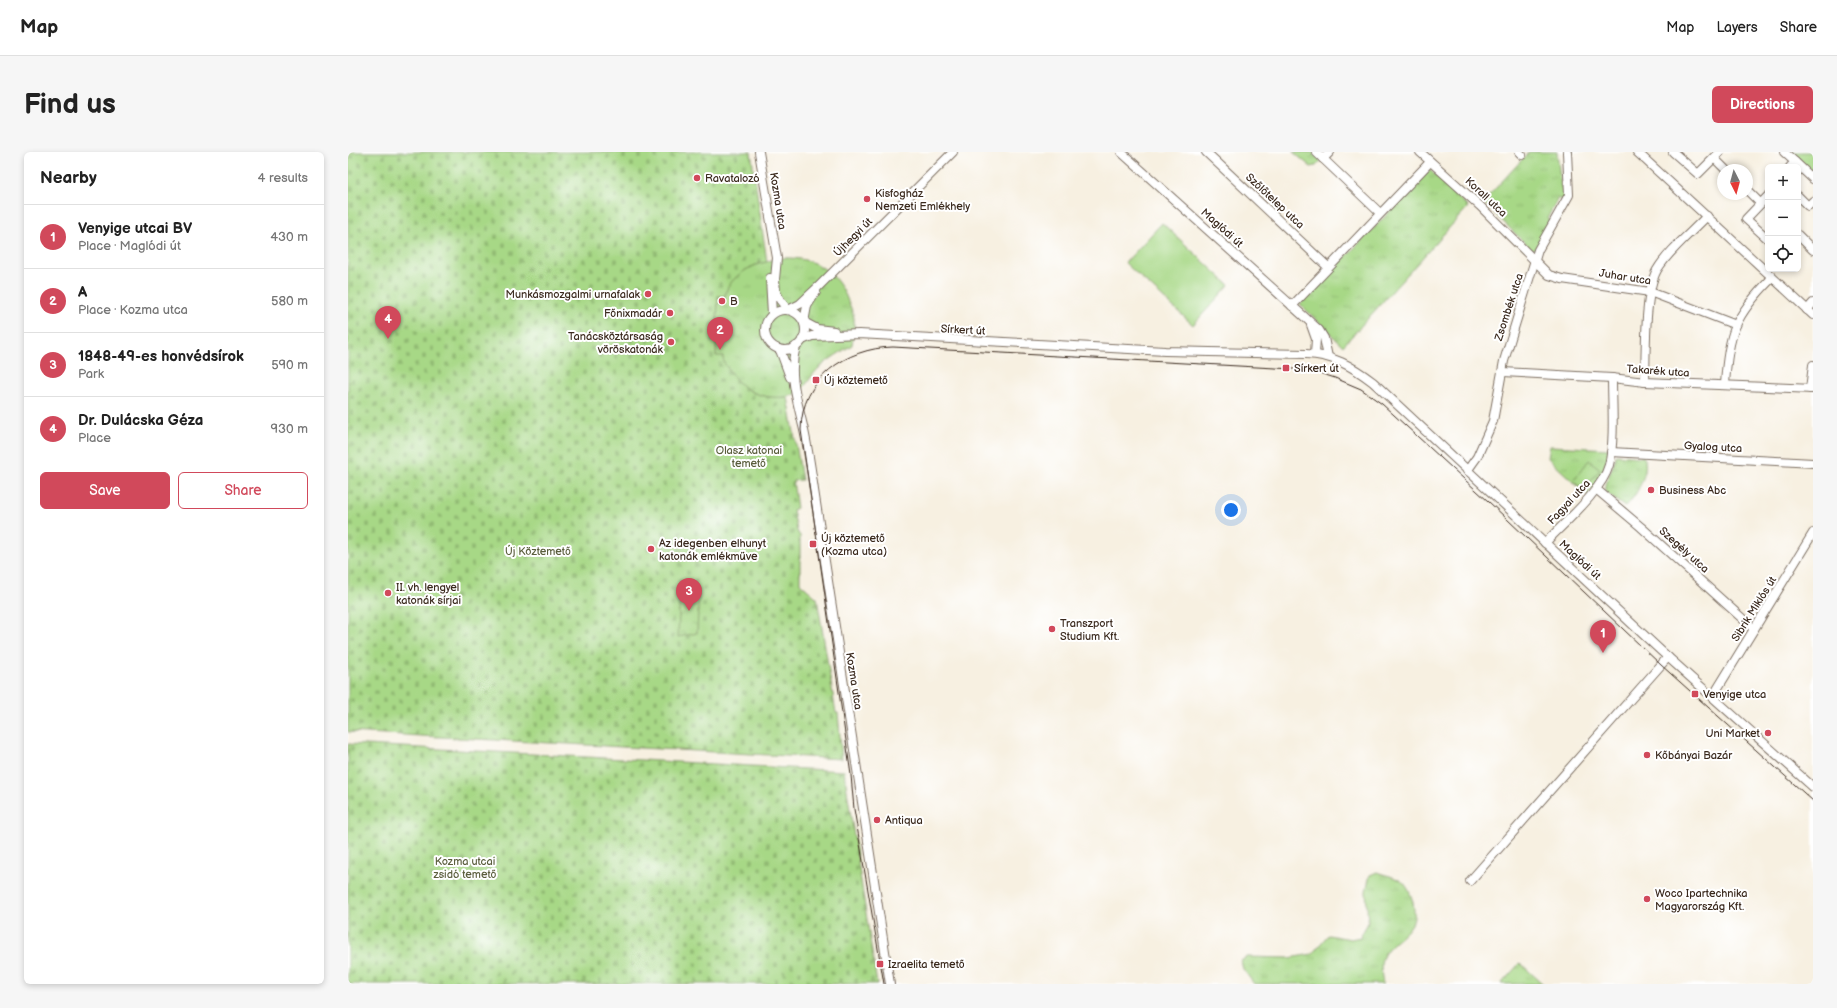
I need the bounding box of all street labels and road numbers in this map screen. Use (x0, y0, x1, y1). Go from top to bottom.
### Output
street label: Kozma utca (767, 171, 789, 231)
street label: Szőlőtelep utca (1243, 171, 1307, 231)
street label: Korall utca (1462, 174, 1510, 220)
street label: Maglódi út (1198, 206, 1246, 251)
street label: Újhegyi út (830, 214, 875, 259)
street label: Juhar utca (1598, 266, 1652, 288)
street label: Zsombék utca (1492, 272, 1526, 343)
street label: Sírkert út (940, 322, 986, 338)
street label: Takarék utca (1626, 362, 1690, 380)
street label: Gyalog utca (1684, 439, 1742, 455)
street label: Fagyal utca (1545, 477, 1593, 527)
street label: Szegély utca (1657, 524, 1711, 576)
street label: Maglódi út (1557, 538, 1604, 583)
street label: Sibrik Miklós út (1729, 574, 1780, 644)
street label: Kozma utca (843, 651, 865, 711)

